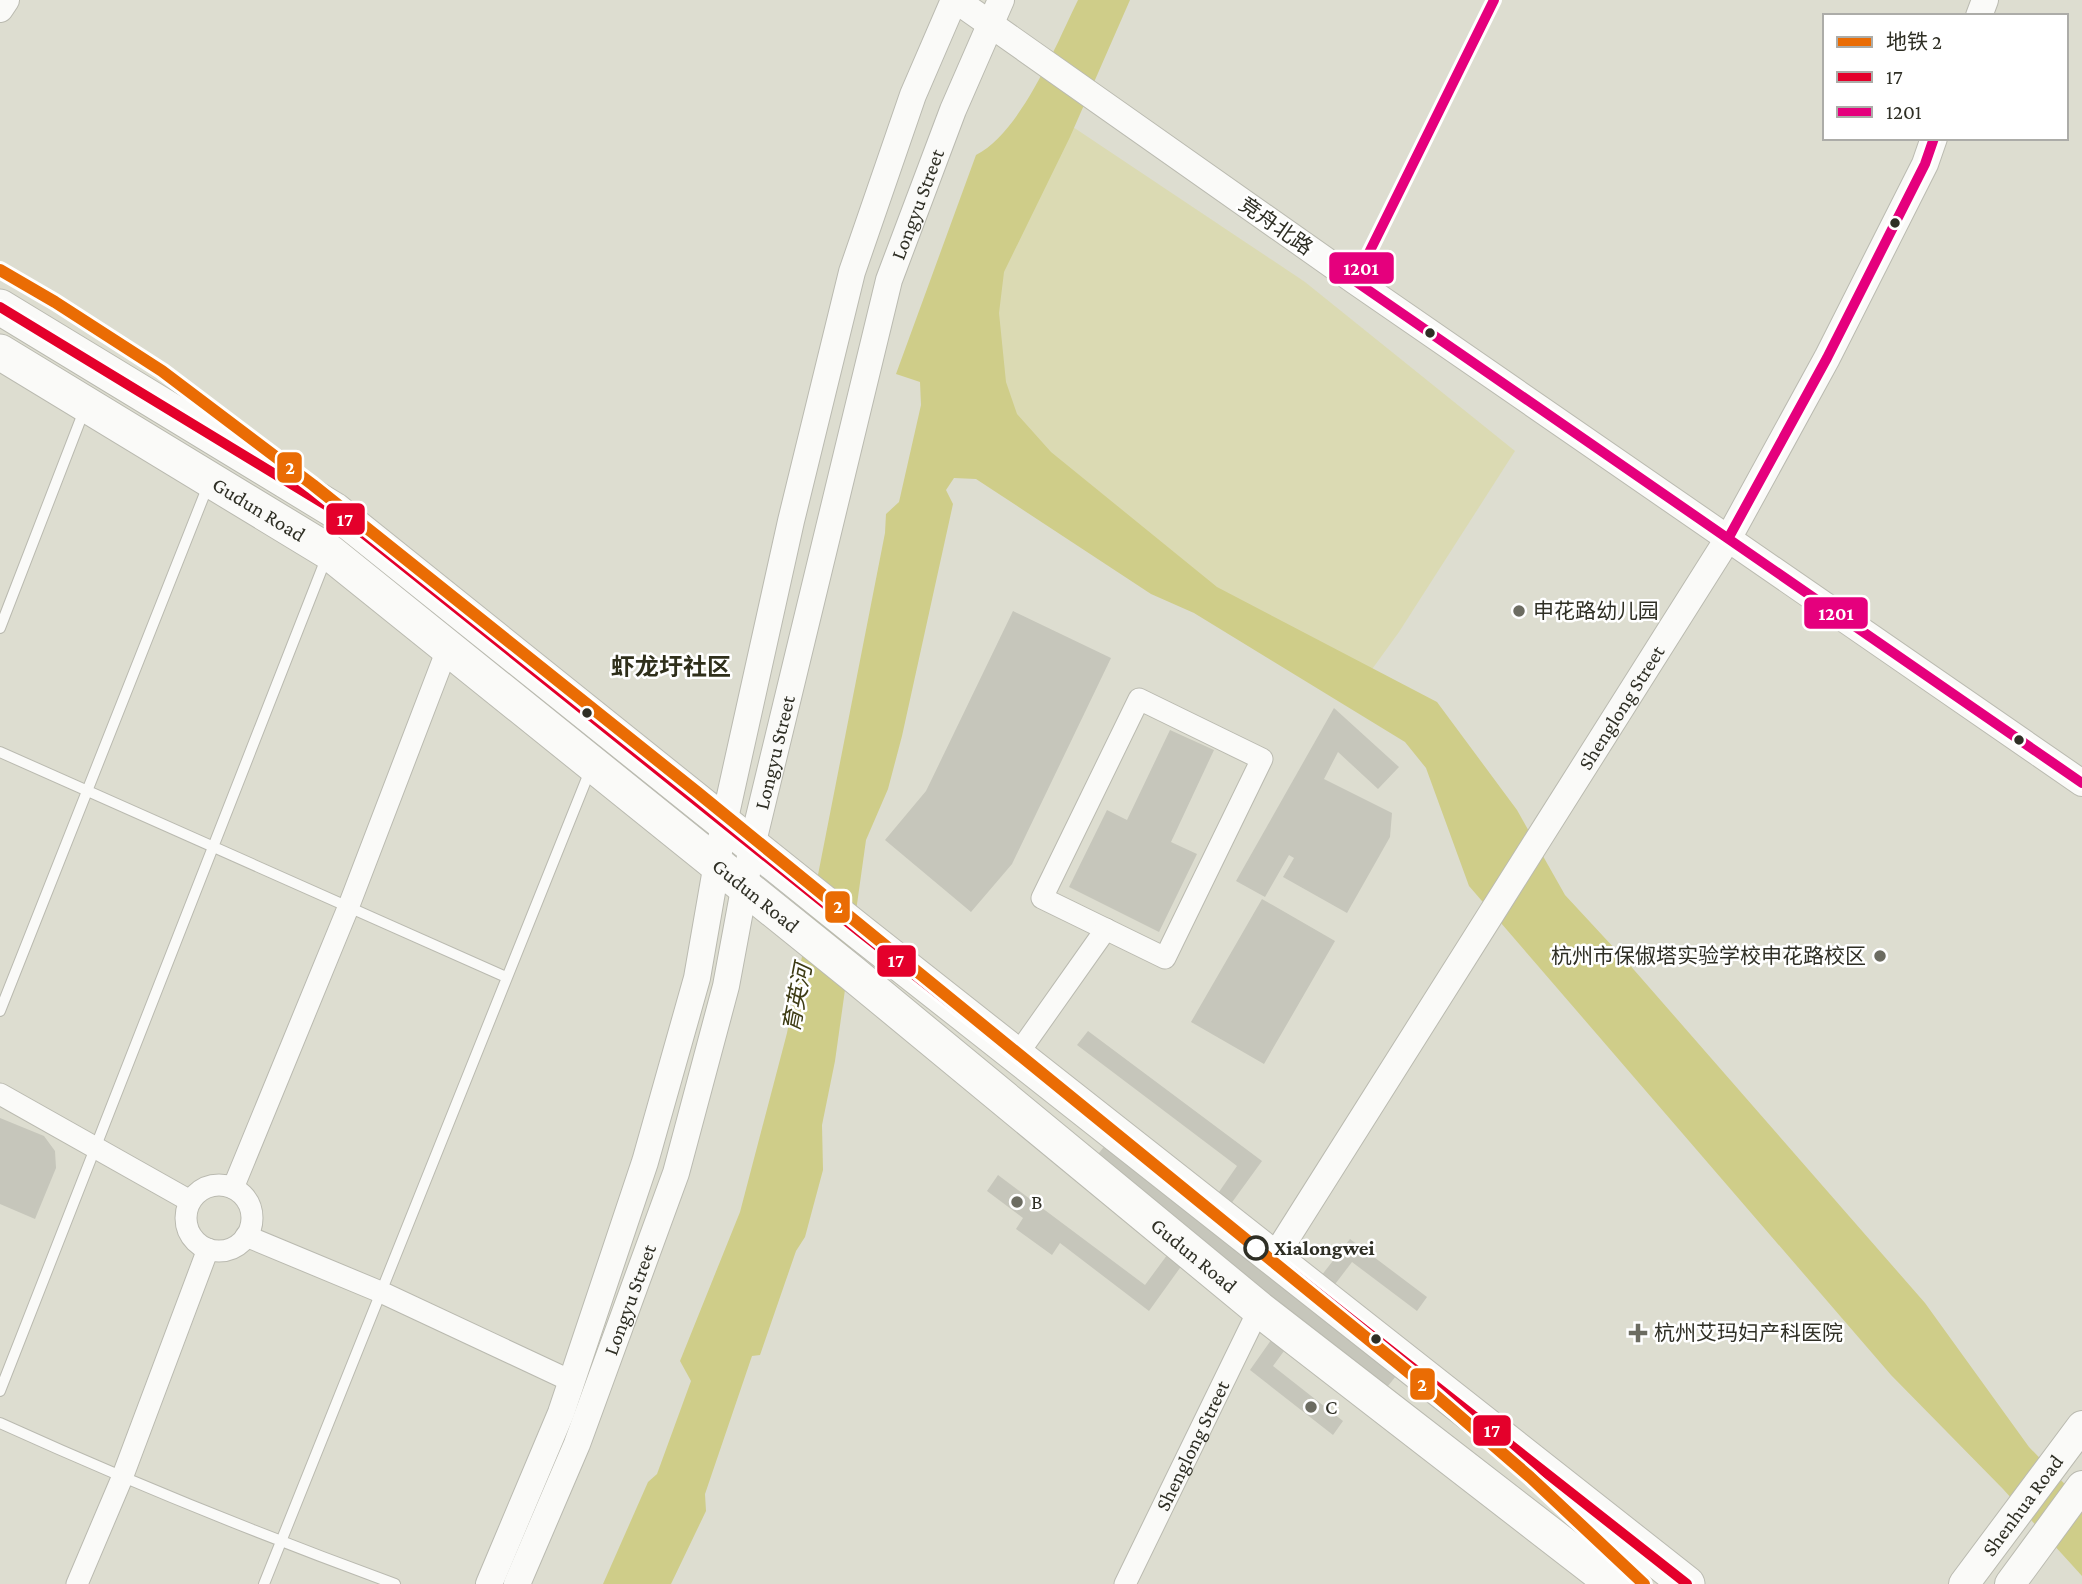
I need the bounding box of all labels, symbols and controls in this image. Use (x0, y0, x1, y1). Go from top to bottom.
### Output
legend (1823, 14, 2068, 140)
text: 地铁 2 (1886, 30, 1942, 54)
text: 17 (1886, 65, 1903, 89)
text: 1201 (1886, 100, 1922, 124)
street label: Longyu Street (886, 145, 950, 263)
street label: 竞舟北路 (1235, 192, 1317, 260)
unlabelled marker (1888, 216, 1902, 230)
line badge: 1201 (1328, 251, 1395, 285)
text: 1201 (1343, 258, 1379, 279)
unlabelled marker (1423, 326, 1437, 340)
line badge: 2 (276, 451, 303, 484)
text: 2 (285, 457, 295, 478)
street label: Gudun Road (208, 472, 310, 547)
line badge: 17 (325, 502, 366, 536)
text: 17 (337, 509, 353, 530)
line badge: 1201 (1803, 596, 1869, 630)
place label: 申花路幼儿园 (1533, 599, 1659, 623)
marker: 申花路幼儿园 (1511, 603, 1527, 619)
text: 1201 (1818, 603, 1854, 624)
street label: Shenglong Street (1573, 640, 1670, 774)
district label: 虾龙圩社区 (611, 653, 731, 680)
street label: Longyu Street (749, 692, 800, 812)
unlabelled marker (580, 706, 594, 720)
unlabelled marker (2012, 733, 2026, 747)
street label: Gudun Road (708, 854, 804, 938)
line badge: 2 (824, 890, 851, 924)
text: 2 (833, 896, 843, 917)
line badge: 17 (876, 944, 917, 978)
place label: 杭州市保俶塔实验学校申花路校区 (1551, 944, 1866, 968)
marker: 杭州市保俶塔实验学校申花路校区 (1872, 948, 1888, 964)
text: 17 (888, 950, 904, 971)
water label: 育英河 (778, 958, 817, 1034)
place label: B (1031, 1190, 1042, 1214)
marker: B (1009, 1194, 1025, 1210)
street label: Gudun Road (1146, 1213, 1242, 1298)
marker: Xialongwei (1244, 1236, 1268, 1260)
place label: Xialongwei (1274, 1236, 1375, 1260)
street label: Longyu Street (598, 1240, 661, 1358)
place label: 杭州艾玛妇产科医院 (1654, 1321, 1843, 1345)
marker: 杭州艾玛妇产科医院 (1628, 1323, 1648, 1343)
unlabelled marker (1369, 1332, 1383, 1346)
line badge: 2 (1409, 1367, 1436, 1401)
text: 2 (1417, 1374, 1427, 1395)
street label: Shenglong Street (1150, 1375, 1235, 1515)
place label: C (1325, 1395, 1337, 1419)
marker: C (1303, 1399, 1319, 1415)
line badge: 17 (1472, 1414, 1512, 1447)
text: 17 (1484, 1420, 1500, 1441)
street label: Shenhua Road (1977, 1450, 2068, 1561)

